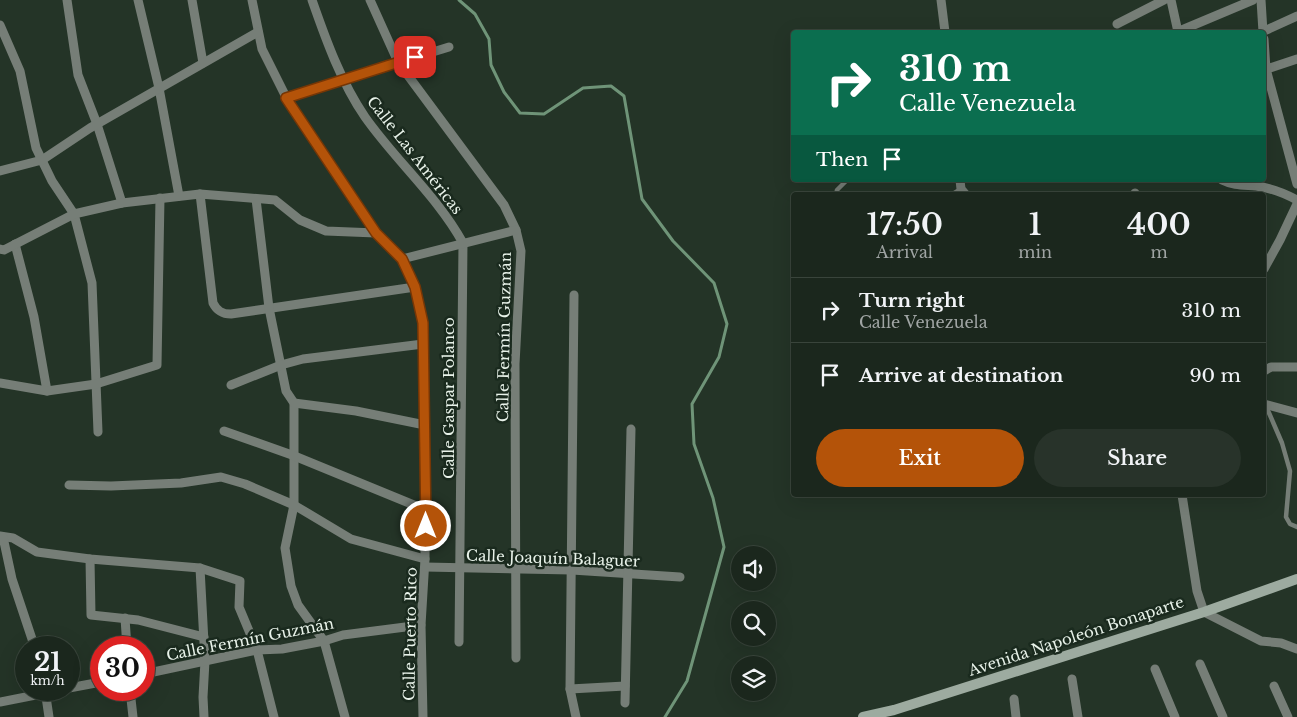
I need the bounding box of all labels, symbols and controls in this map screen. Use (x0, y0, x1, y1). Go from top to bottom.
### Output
pin (394, 36, 436, 78)
icon: arrive (401, 43, 429, 71)
text: 310 m (899, 47, 1011, 90)
icon: right (816, 50, 881, 115)
text: Calle Venezuela (899, 90, 1076, 117)
street label: Calle Las Américas (363, 92, 467, 218)
icon: arrive (878, 145, 906, 173)
text: Then (816, 148, 868, 171)
text: 17:50 (866, 206, 943, 243)
text: 1 (1029, 206, 1042, 243)
text: 400 (1127, 206, 1191, 243)
text: Arrival (876, 242, 933, 262)
text: min (1018, 242, 1052, 262)
text: m (1150, 242, 1168, 262)
street label: Calle Fermín Guzmán (493, 252, 515, 422)
text: Turn right (859, 289, 965, 312)
icon: right (816, 296, 844, 324)
text: 310 m (1181, 299, 1241, 322)
text: Calle Venezuela (859, 312, 988, 332)
street label: Calle Gaspar Polanco (439, 317, 458, 479)
icon: arrive (816, 361, 844, 389)
text: Arrive at destination (859, 364, 1063, 387)
text: 90 m (1189, 364, 1241, 387)
button: Exit (816, 429, 1024, 487)
button: Share (1034, 429, 1241, 487)
position arrow (399, 499, 451, 551)
street label: Calle Joaquín Balaguer (466, 545, 641, 571)
map controls (731, 546, 776, 701)
button: sound (731, 546, 776, 591)
street label: Calle Puerto Rico (399, 567, 421, 701)
street label: Avenida Napoleón Bonaparte (965, 592, 1186, 680)
button: search (731, 601, 776, 646)
street label: Calle Fermín Guzmán (165, 613, 335, 665)
speed limit sign: 30 (90, 636, 155, 701)
text: 21 (34, 647, 61, 678)
button: layers (731, 656, 776, 701)
text: km/h (30, 673, 65, 688)

